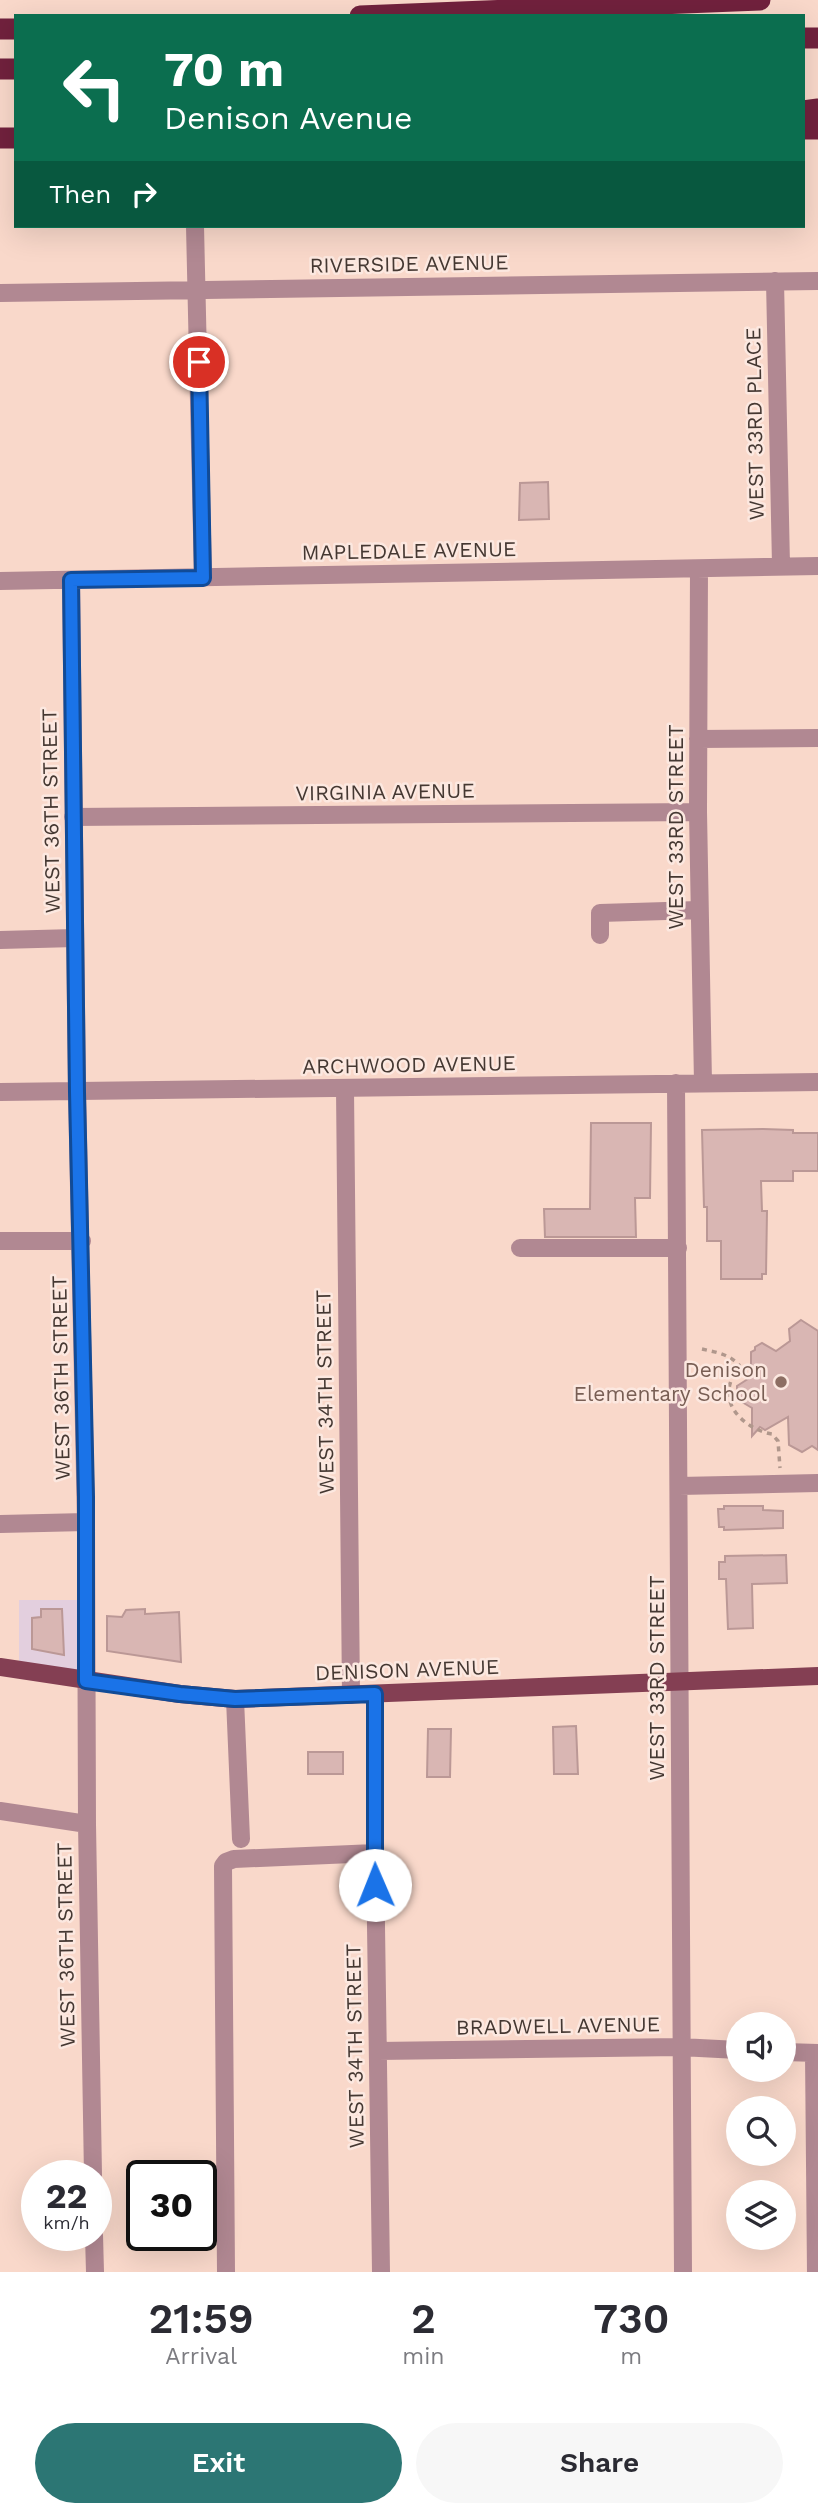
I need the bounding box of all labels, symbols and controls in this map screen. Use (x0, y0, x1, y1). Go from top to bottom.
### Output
text: 70 m (164, 40, 284, 98)
icon: left (49, 42, 140, 133)
text: Denison Avenue (164, 99, 413, 137)
icon: right (125, 175, 163, 213)
text: Then (49, 179, 111, 209)
street label: RIVERSIDE AVENUE (309, 249, 509, 278)
street label: WEST 33RD PLACE (740, 327, 769, 521)
pin (169, 332, 229, 392)
icon: arrive (180, 343, 218, 381)
street label: MAPLEDALE AVENUE (301, 536, 517, 565)
street label: WEST 36TH STREET (36, 708, 65, 914)
street label: WEST 33RD STREET (663, 724, 688, 930)
street label: VIRGINIA AVENUE (295, 777, 475, 806)
street label: ARCHWOOD AVENUE (302, 1050, 516, 1079)
street label: WEST 36TH STREET (46, 1275, 75, 1481)
street label: WEST 34TH STREET (310, 1289, 339, 1494)
place label: Denison Elementary School (574, 1357, 768, 1406)
marker: Denison Elementary School (773, 1374, 789, 1390)
street label: WEST 33RD STREET (644, 1575, 669, 1781)
street label: DENISON AVENUE (314, 1654, 500, 1685)
street label: WEST 36TH STREET (51, 1842, 80, 2048)
position arrow (338, 1848, 412, 1922)
street label: WEST 34TH STREET (340, 1943, 369, 2148)
street label: BRADWELL AVENUE (456, 2011, 660, 2040)
map controls (726, 2012, 796, 2250)
button: sound (726, 2012, 796, 2082)
button: search (726, 2096, 796, 2166)
speed limit sign: 30 (126, 2160, 217, 2251)
text: 22 (46, 2175, 87, 2217)
button: layers (726, 2180, 796, 2250)
text: km/h (43, 2212, 90, 2233)
text: 21:59 (149, 2294, 254, 2343)
text: 2 (411, 2294, 436, 2343)
text: 730 (593, 2294, 669, 2343)
text: Arrival (165, 2343, 237, 2370)
text: min (402, 2343, 445, 2370)
text: m (620, 2343, 642, 2370)
button: Exit (35, 2423, 402, 2503)
button: Share (416, 2423, 783, 2503)

